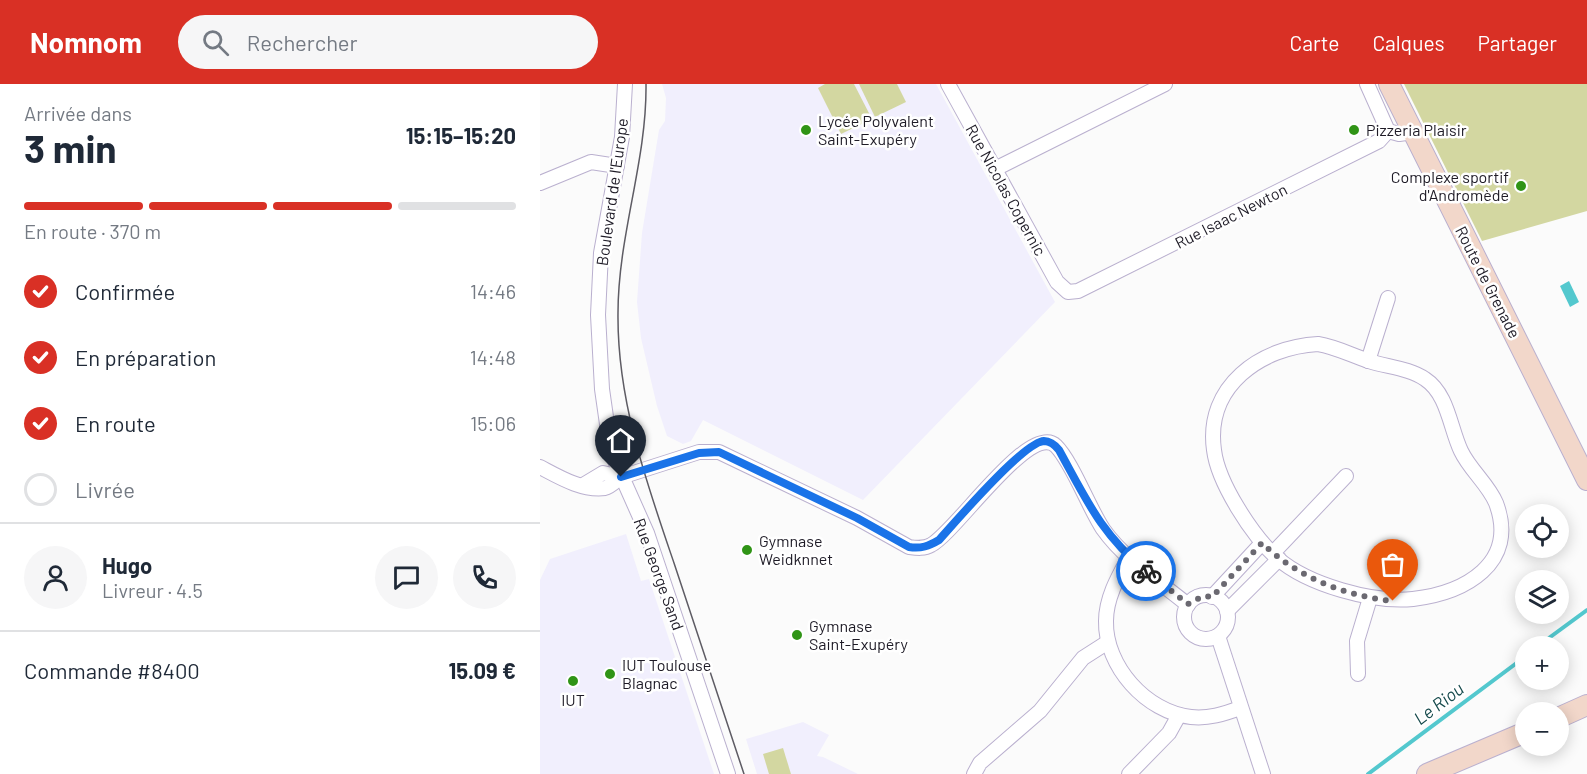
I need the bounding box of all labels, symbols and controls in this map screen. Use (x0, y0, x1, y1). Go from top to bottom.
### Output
search box (178, 15, 598, 69)
text: Nomnom (30, 25, 142, 59)
icon: search (199, 26, 232, 59)
text: Rechercher (247, 29, 358, 55)
text: Carte (1290, 30, 1339, 55)
text: Calques (1372, 30, 1445, 55)
text: Partager (1478, 30, 1557, 55)
text: Arrivée dans (24, 101, 132, 125)
place label: Lycée Polyvalent Saint-Exupéry (818, 111, 934, 148)
street label: Boulevard de l'Europe (592, 117, 631, 267)
place label: Pizzeria Plaisir (1366, 120, 1467, 139)
street label: Rue Nicolas Copernic (962, 121, 1050, 259)
text: 15:15–15:20 (406, 122, 516, 148)
marker: Lycée Polyvalent Saint-Exupéry (799, 123, 813, 137)
marker: Pizzeria Plaisir (1347, 123, 1361, 137)
text: 3 min (24, 124, 117, 171)
place label: Complexe sportif d'Andromède (1391, 167, 1509, 204)
street label: Rue Isaac Newton (1171, 179, 1290, 252)
marker: Complexe sportif d'Andromède (1514, 179, 1528, 193)
text: En route · 370 m (24, 219, 161, 243)
street label: Route de Grenade (1452, 223, 1525, 341)
icon: check (24, 275, 57, 308)
text: Confirmée (75, 278, 175, 304)
text: 14:46 (470, 279, 516, 303)
icon: check (24, 341, 57, 374)
text: En préparation (75, 344, 216, 370)
text: 14:48 (470, 345, 516, 369)
icon: check (24, 407, 57, 440)
text: En route (75, 410, 156, 436)
text: 15:06 (470, 411, 516, 435)
pin (595, 415, 646, 477)
icon: home (604, 424, 637, 457)
text: Livrée (75, 476, 135, 502)
map controls (1515, 504, 1569, 756)
button: locate (1515, 504, 1569, 558)
street label: Rue George Sand (630, 515, 689, 632)
place label: Gymnase Weidknnet (759, 531, 833, 568)
pin (1367, 539, 1418, 601)
courier (1116, 541, 1176, 601)
marker: Gymnase Weidknnet (740, 543, 754, 557)
button: person (24, 546, 87, 609)
button: chat (375, 546, 438, 609)
button: phone (453, 546, 516, 609)
icon: bag (1376, 548, 1409, 581)
text: Hugo (102, 552, 152, 578)
icon: bike (1130, 555, 1163, 588)
button: layers (1515, 570, 1569, 624)
text: Livreur · 4.5 (102, 578, 203, 602)
place label: Gymnase Saint-Exupéry (809, 616, 908, 653)
marker: Gymnase Saint-Exupéry (790, 628, 804, 642)
button: + (1515, 636, 1569, 690)
place label: IUT Toulouse Blagnac (622, 655, 711, 692)
text: Commande #8400 (24, 657, 200, 683)
text: 15.09 € (448, 657, 516, 683)
marker: IUT Toulouse Blagnac (603, 667, 617, 681)
marker: IUT (566, 674, 580, 688)
water label: Le Riou (1409, 677, 1468, 729)
place label: IUT (561, 690, 585, 709)
button: − (1515, 702, 1569, 756)

